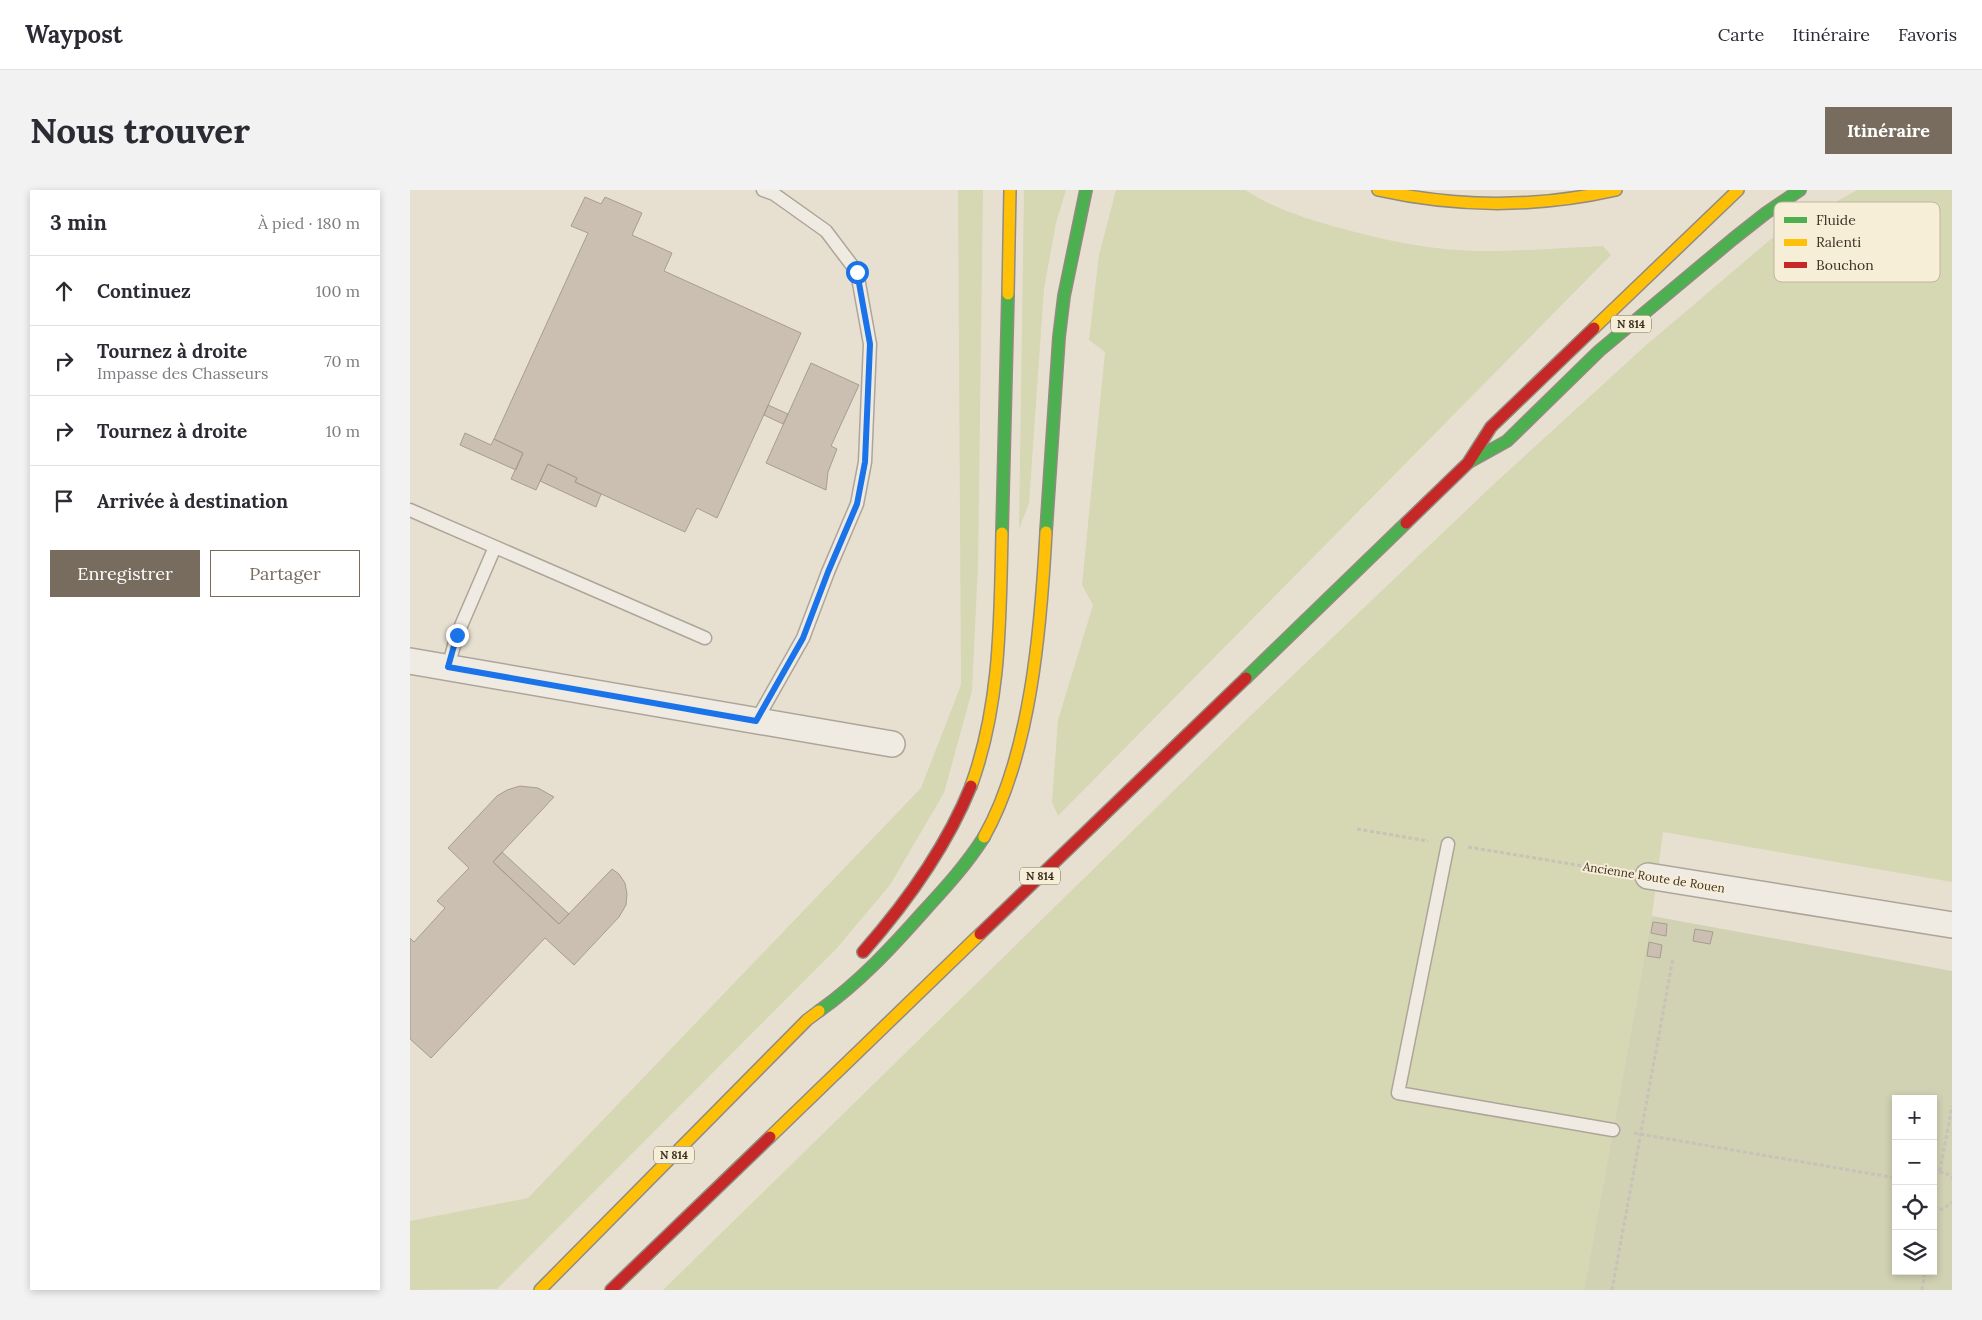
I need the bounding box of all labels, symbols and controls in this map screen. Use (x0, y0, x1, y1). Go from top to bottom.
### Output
text: Waypost (25, 19, 123, 50)
text: Carte (1718, 23, 1764, 46)
text: Itinéraire (1792, 23, 1870, 46)
text: Favoris (1898, 23, 1957, 46)
button: Itinéraire (1825, 107, 1952, 154)
text: Nous trouver (30, 108, 250, 153)
legend (1774, 202, 1940, 282)
text: 3 min (50, 209, 107, 236)
text: Fluide (1816, 211, 1856, 229)
text: À pied · 180 m (258, 213, 360, 233)
text: Ralenti (1816, 233, 1861, 251)
text: Bouchon (1816, 256, 1874, 274)
route start (846, 261, 869, 284)
icon: ahead (50, 277, 78, 305)
text: Continuez (97, 279, 191, 303)
text: 100 m (316, 281, 360, 301)
road number: N 814 (1611, 316, 1651, 332)
text: Tournez à droite (97, 339, 247, 363)
icon: right (50, 347, 78, 375)
text: 70 m (324, 351, 360, 371)
text: Impasse des Chasseurs (97, 363, 268, 383)
icon: right (50, 417, 78, 445)
text: Tournez à droite (97, 419, 247, 443)
text: 10 m (326, 421, 360, 441)
icon: arrive (50, 487, 78, 515)
text: Arrivée à destination (97, 489, 288, 513)
button: Enregistrer (50, 550, 200, 597)
button: Partager (210, 550, 360, 597)
route end (446, 624, 469, 647)
street label: Ancienne Route de Rouen (1581, 858, 1726, 896)
road number: N 814 (1020, 868, 1060, 884)
map controls (1892, 1095, 1937, 1275)
button: + (1892, 1095, 1937, 1140)
button: − (1892, 1140, 1937, 1185)
road number: N 814 (654, 1146, 694, 1164)
button: locate (1892, 1185, 1937, 1230)
button: layers (1892, 1230, 1937, 1275)

